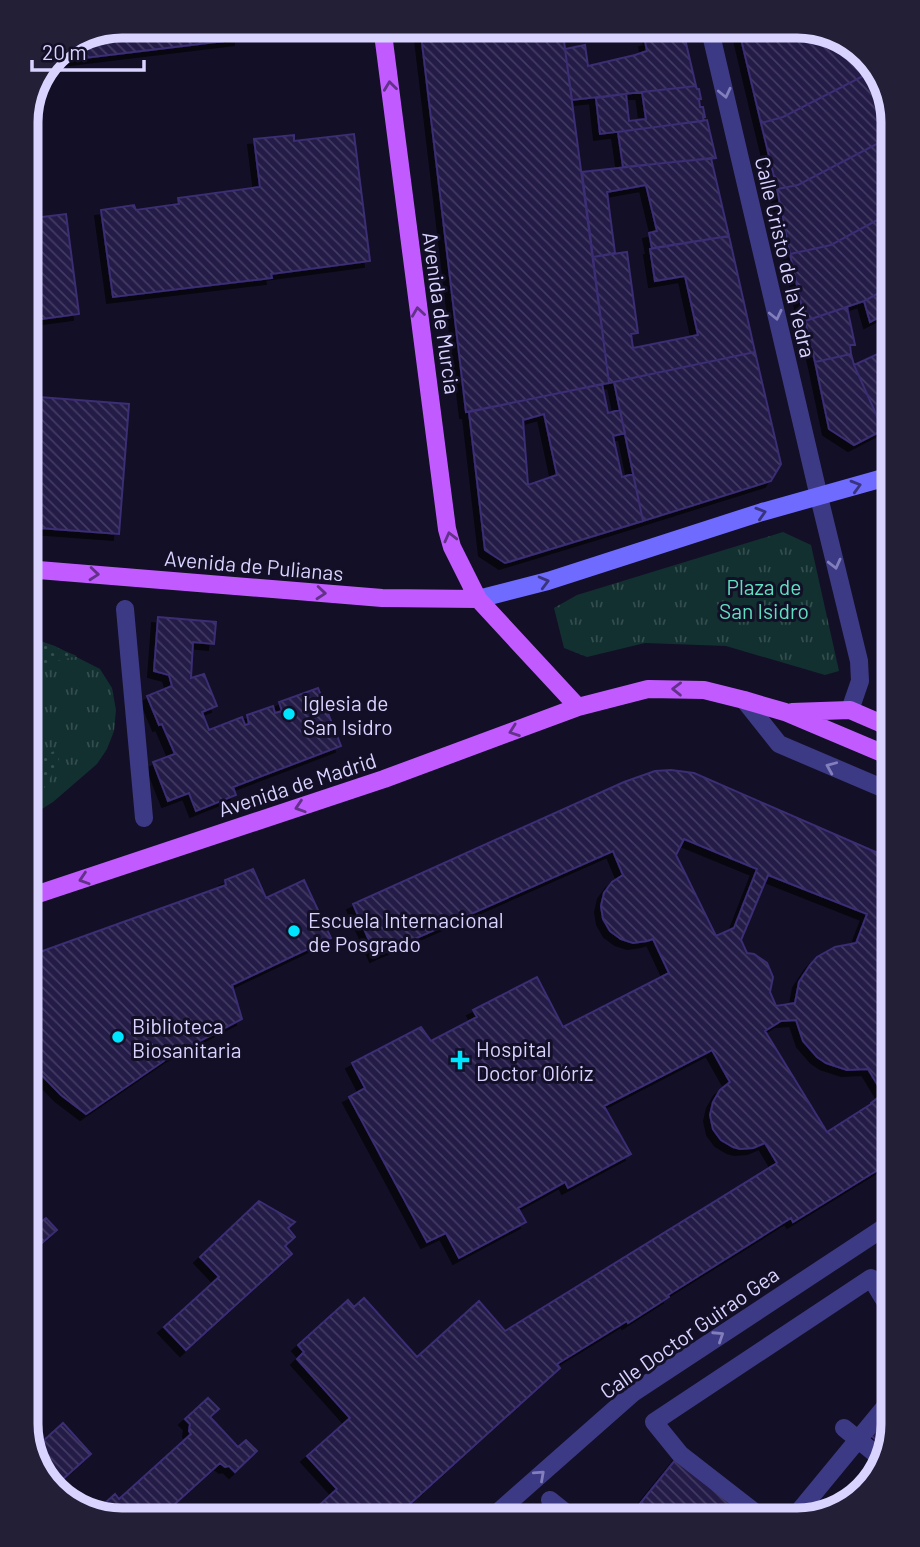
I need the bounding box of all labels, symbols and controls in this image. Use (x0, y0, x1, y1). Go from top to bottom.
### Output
scale bar (32, 28, 144, 72)
text: 20 m (42, 39, 87, 64)
one-way arrow (382, 80, 397, 92)
one-way arrow (717, 87, 731, 99)
street label: Calle Cristo de la Yedra (751, 154, 821, 360)
street label: Avenida de Murcia (418, 230, 466, 396)
one-way arrow (411, 306, 426, 318)
one-way arrow (768, 308, 783, 320)
one-way arrow (850, 480, 862, 495)
one-way arrow (755, 506, 767, 521)
one-way arrow (444, 531, 458, 543)
street label: Avenida de Pulianas (163, 545, 345, 585)
one-way arrow (827, 557, 841, 569)
one-way arrow (89, 566, 100, 581)
park label: Plaza de San Isidro (719, 574, 809, 623)
one-way arrow (538, 576, 550, 590)
one-way arrow (316, 585, 327, 600)
one-way arrow (671, 682, 682, 697)
place label: Iglesia de San Isidro (303, 690, 393, 739)
marker: Iglesia de San Isidro (281, 706, 297, 722)
one-way arrow (509, 722, 521, 736)
street label: Avenida de Madrid (215, 747, 379, 821)
one-way arrow (826, 761, 838, 775)
one-way arrow (294, 799, 306, 813)
one-way arrow (78, 871, 91, 885)
place label: Escuela Internacional de Posgrado (308, 907, 504, 956)
marker: Escuela Internacional de Posgrado (286, 923, 302, 939)
place label: Biblioteca Biosanitaria (132, 1013, 242, 1062)
marker: Biblioteca Biosanitaria (110, 1029, 126, 1045)
place label: Hospital Doctor Olóriz (476, 1036, 593, 1085)
marker: Hospital Doctor Olóriz (450, 1050, 470, 1070)
street label: Calle Doctor Guirao Gea (595, 1261, 783, 1403)
one-way arrow (711, 1332, 724, 1345)
one-way arrow (531, 1471, 544, 1484)

